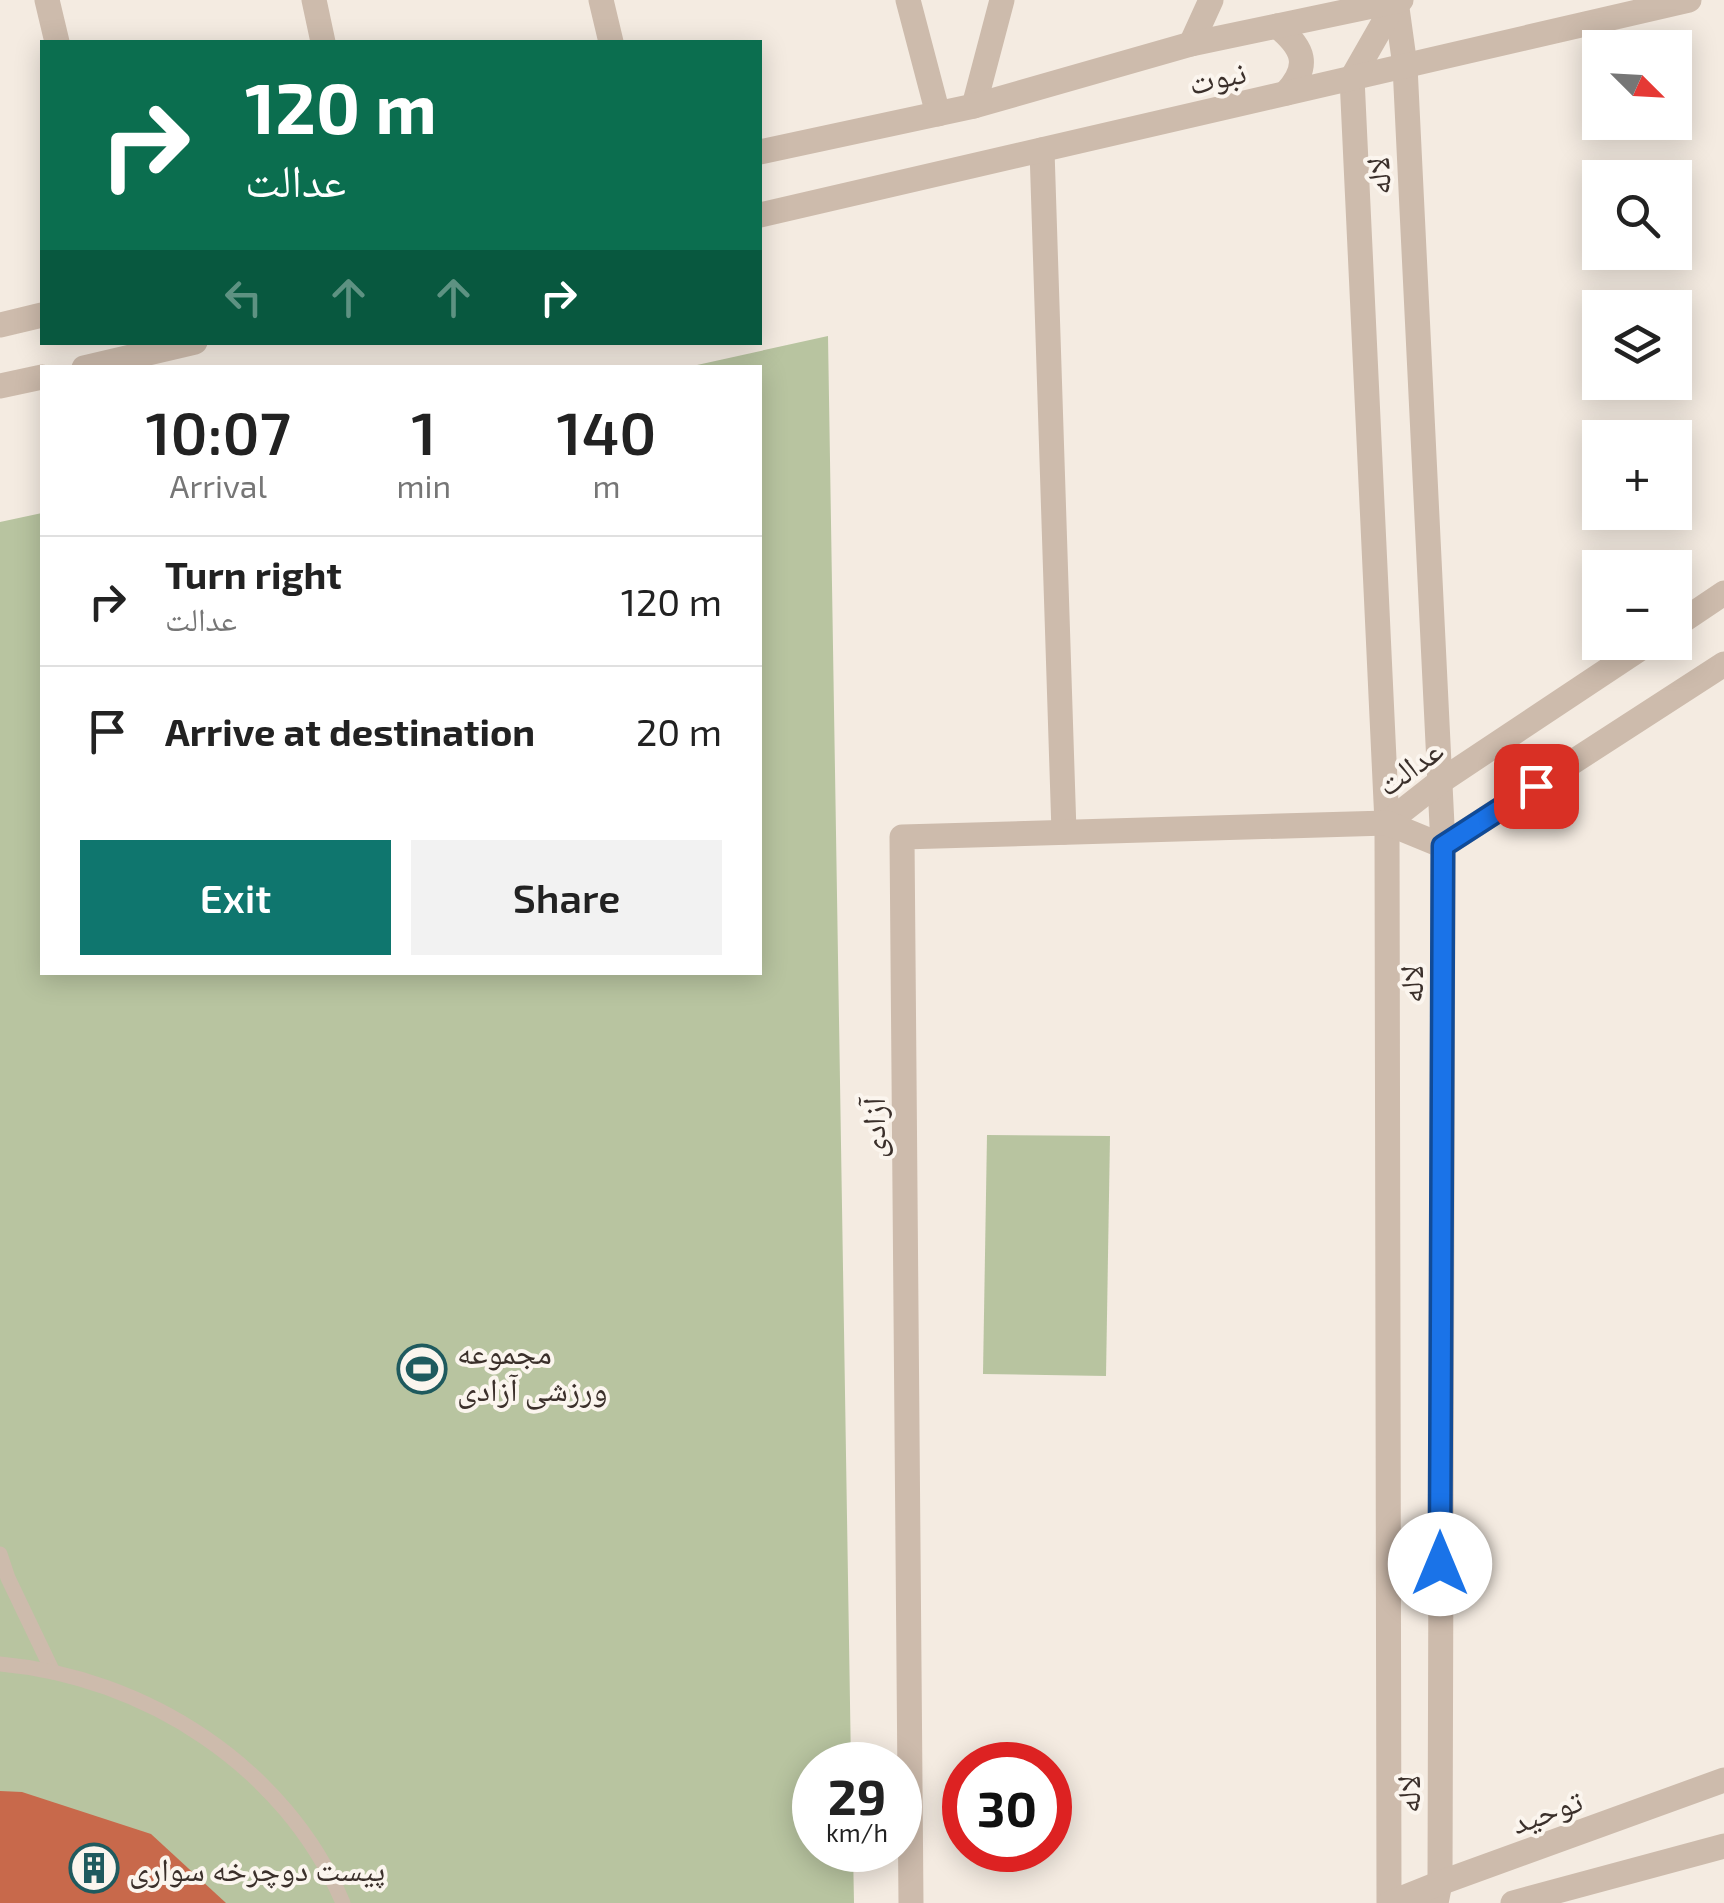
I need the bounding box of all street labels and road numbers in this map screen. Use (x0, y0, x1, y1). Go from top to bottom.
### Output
street label: نبوت (1185, 51, 1250, 102)
street label: لاله (1357, 156, 1397, 196)
street label: عدالت (1369, 730, 1449, 802)
street label: لاله (1391, 965, 1429, 1003)
street label: آزادی (853, 1097, 893, 1158)
street label: لاله (1388, 1775, 1426, 1813)
street label: توحید (1505, 1780, 1587, 1841)

